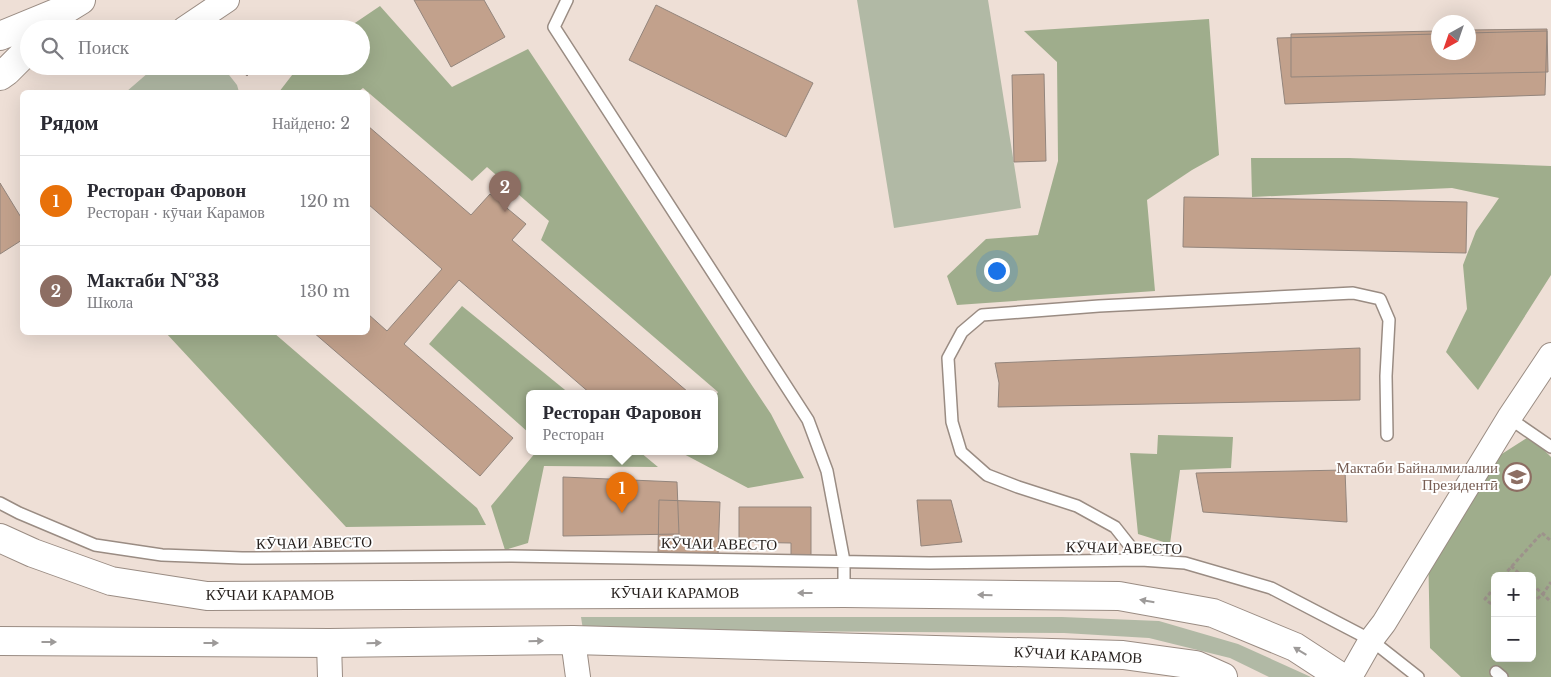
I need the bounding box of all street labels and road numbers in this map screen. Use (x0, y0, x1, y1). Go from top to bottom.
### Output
street label: КӮЧАИ АВЕСТО (256, 532, 372, 553)
street label: КӮЧАИ АВЕСТО (661, 533, 777, 554)
street label: КӮЧАИ АВЕСТО (1066, 537, 1182, 558)
street label: КӮЧАИ КАРАМОВ (611, 583, 739, 602)
street label: КӮЧАИ КАРАМОВ (206, 585, 334, 604)
street label: КӮЧАИ КАРАМОВ (1013, 642, 1143, 667)

